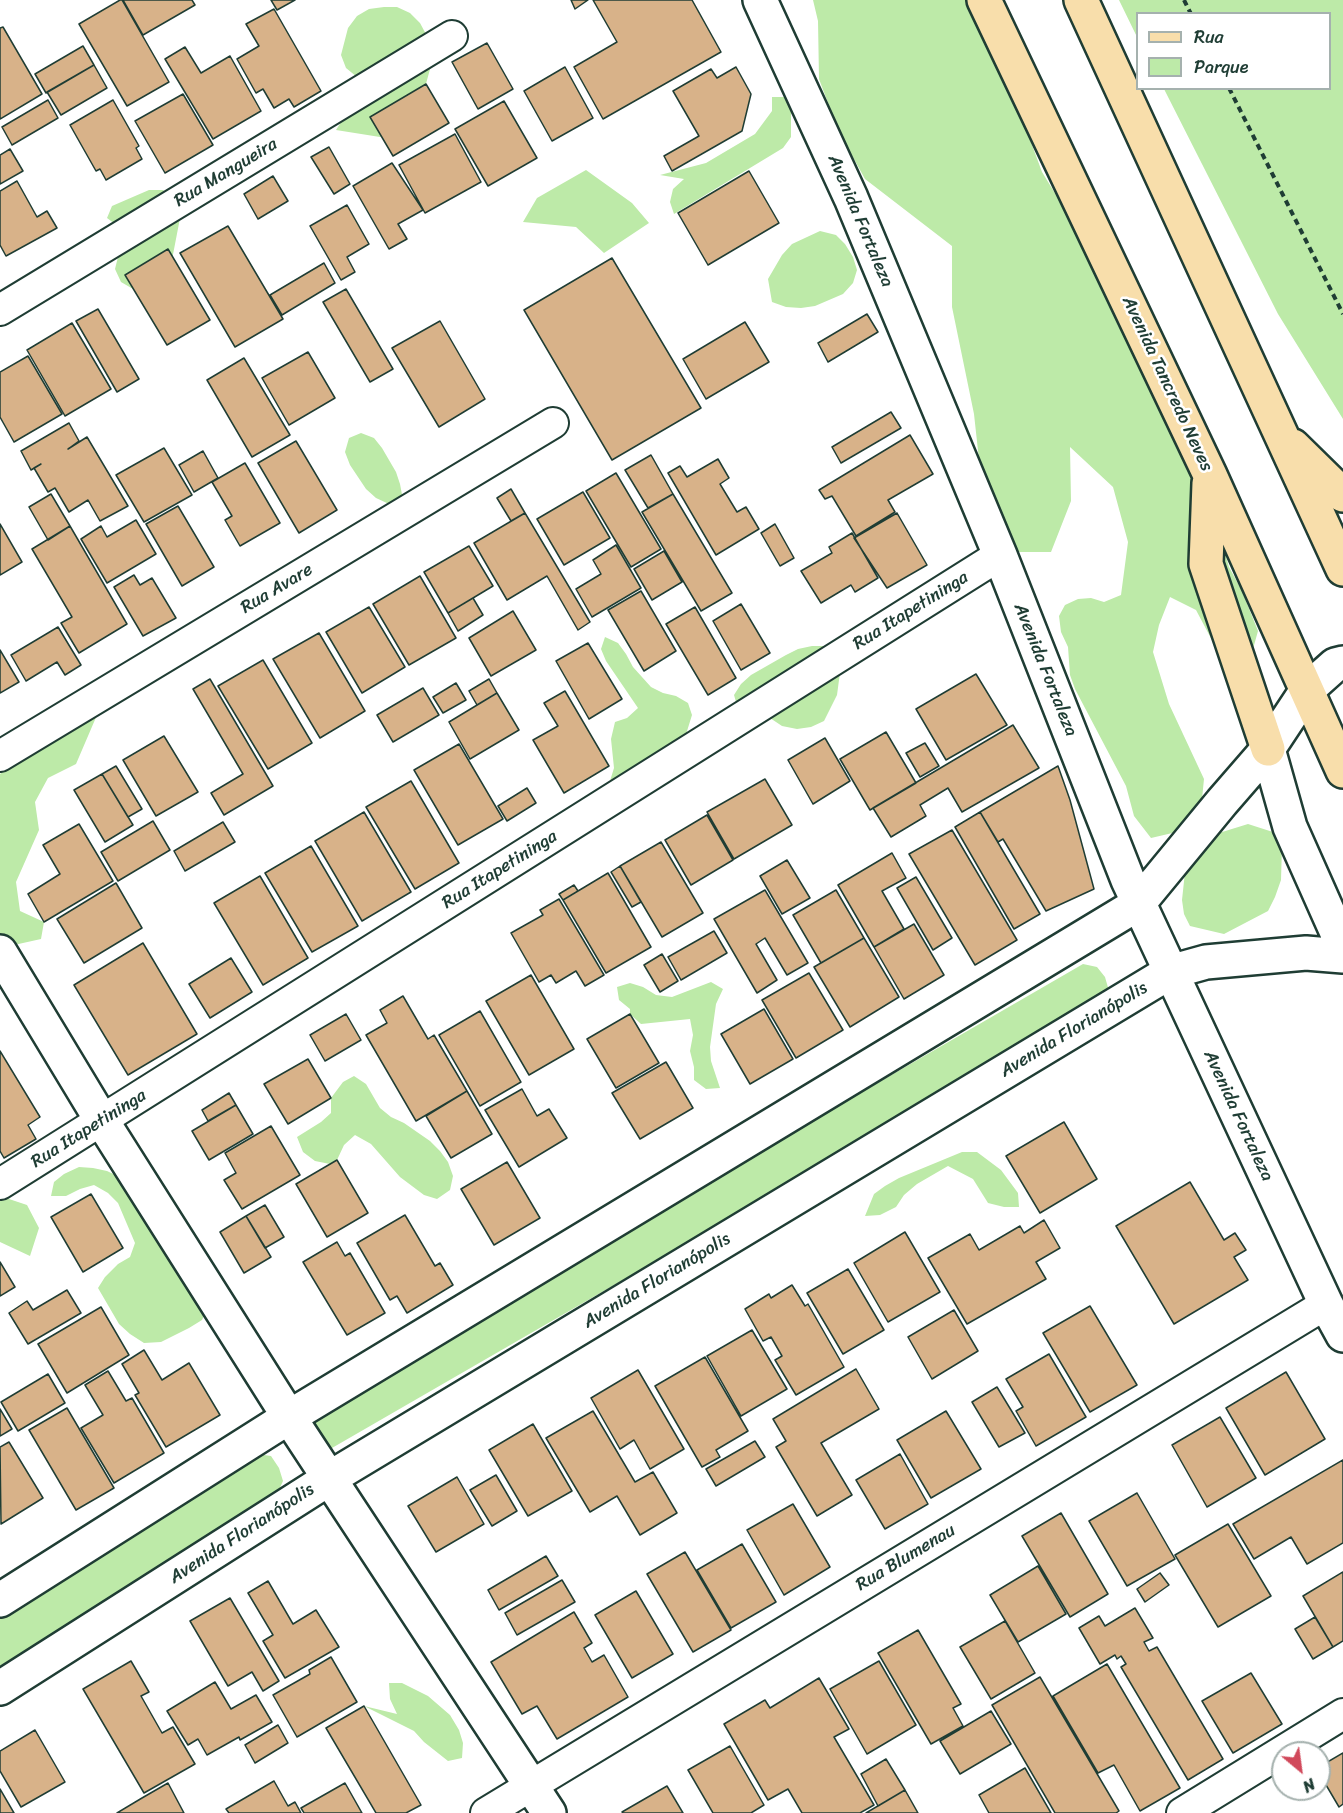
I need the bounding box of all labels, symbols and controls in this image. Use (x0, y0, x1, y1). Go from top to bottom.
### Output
legend (1136, 12, 1331, 90)
text: Rua (1194, 21, 1224, 53)
text: Parque (1194, 51, 1248, 83)
street label: Rua Mangueira (171, 134, 281, 212)
street label: Avenida Fortaleza (822, 151, 898, 291)
street label: Avenida Tancredo Neves (1117, 293, 1217, 475)
street label: Rua Avare (237, 559, 317, 619)
street label: Rua Itapetininga (849, 567, 973, 655)
street label: Avenida Fortaleza (1008, 600, 1082, 740)
street label: Rua Itapetininga (438, 826, 562, 914)
street label: Avenida Florianópolis (997, 978, 1151, 1082)
street label: Avenida Fortaleza (1198, 1047, 1278, 1185)
street label: Rua Itapetininga (27, 1085, 151, 1173)
street label: Avenida Florianópolis (580, 1229, 734, 1333)
street label: Avenida Florianópolis (166, 1479, 318, 1589)
street label: Rua Blumenau (852, 1520, 960, 1596)
north arrow (1271, 1741, 1331, 1801)
text: N (1297, 1770, 1321, 1801)

